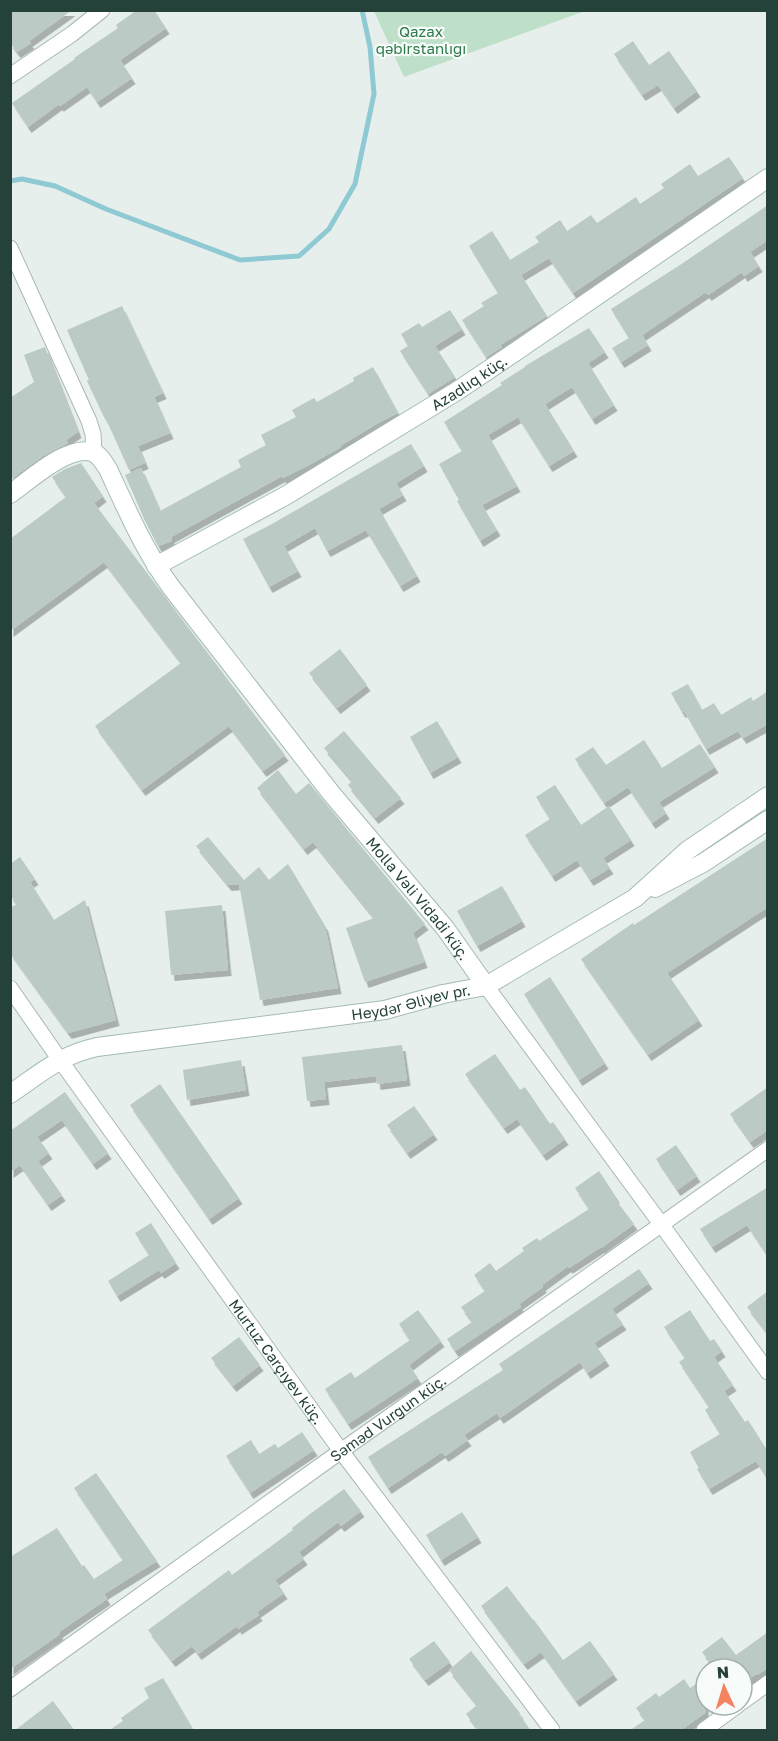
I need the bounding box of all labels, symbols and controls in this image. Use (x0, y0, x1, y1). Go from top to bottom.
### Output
park label: Qazax qəbirstanlığı (376, 22, 466, 57)
street label: Azadlıq küç. (428, 351, 510, 414)
street label: Molla Vəli Vidadi küç. (363, 833, 474, 963)
street label: Heydər Əliyev pr. (350, 980, 472, 1023)
street label: Murtuz Carçıyev küç. (226, 1295, 328, 1428)
street label: Səməd Vurğun küç. (326, 1371, 449, 1465)
north arrow (694, 1657, 754, 1717)
text: N (716, 1662, 730, 1682)

